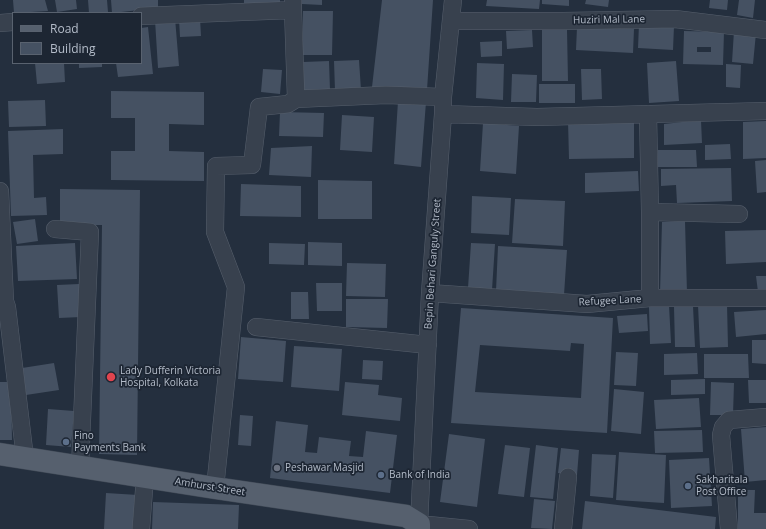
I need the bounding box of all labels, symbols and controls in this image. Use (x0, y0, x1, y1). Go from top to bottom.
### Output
legend (12, 12, 142, 64)
street label: Huziri Mal Lane (573, 13, 645, 27)
text: Road (50, 20, 79, 37)
text: Building (50, 40, 95, 57)
street label: Bepin Behari Ganguly Street (422, 198, 444, 330)
street label: Refugee Lane (578, 293, 642, 309)
place label: Lady Dufferin Victoria Hospital, Kolkata (120, 365, 221, 388)
marker: Lady Dufferin Victoria Hospital, Kolkata (105, 371, 117, 383)
place label: Fino Payments Bank (74, 430, 146, 454)
marker: Fino Payments Bank (61, 437, 71, 447)
place label: Peshawar Masjid (285, 462, 364, 474)
marker: Peshawar Masjid (272, 463, 282, 473)
place label: Bank of India (389, 469, 450, 481)
marker: Bank of India (376, 470, 386, 480)
place label: Sakharitala Post Office (696, 474, 748, 498)
street label: Amhurst Street (174, 476, 246, 498)
marker: Sakharitala Post Office (683, 481, 693, 491)

